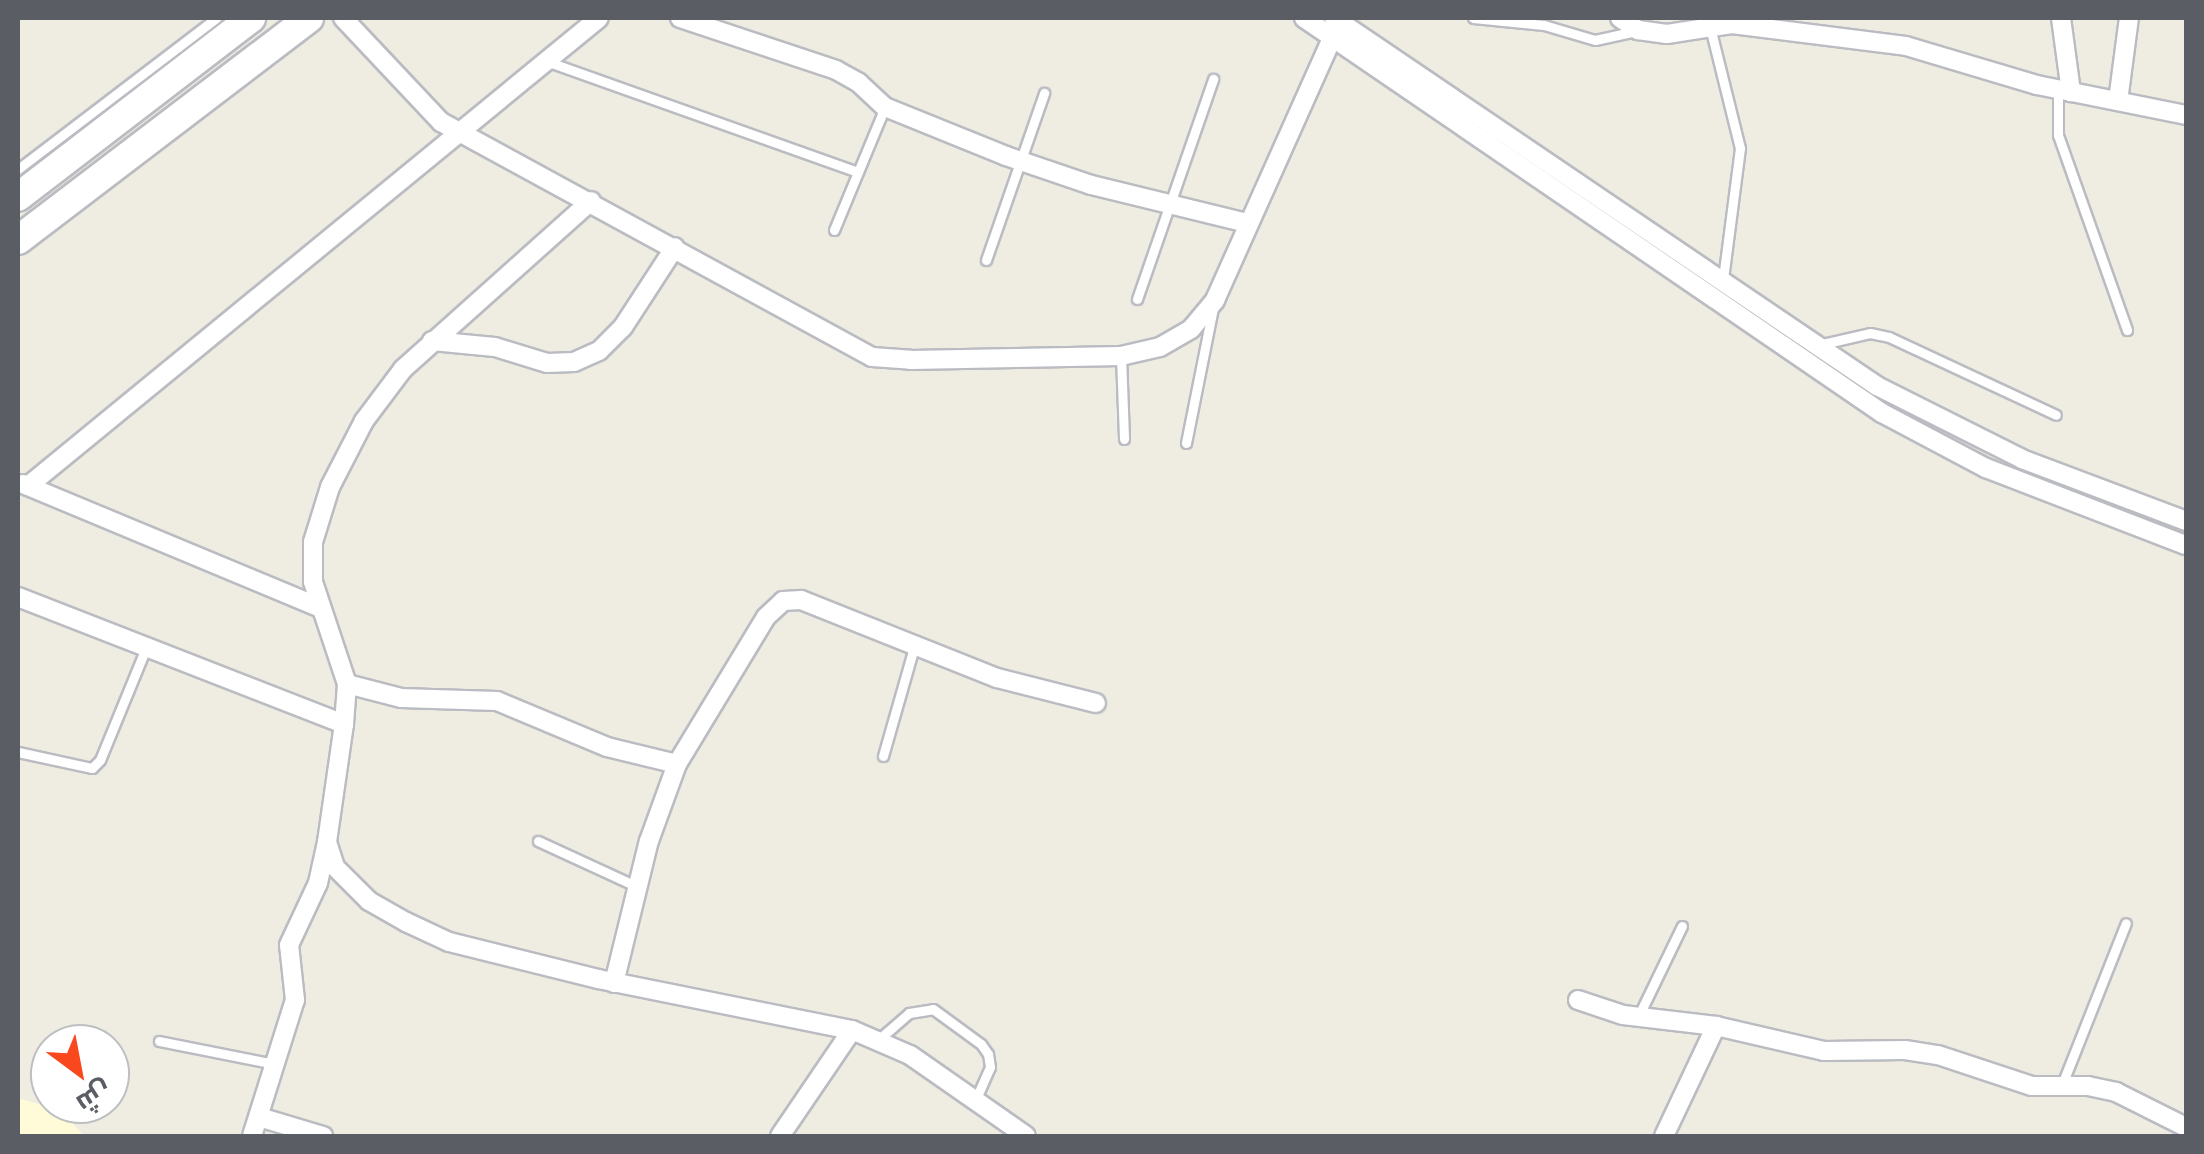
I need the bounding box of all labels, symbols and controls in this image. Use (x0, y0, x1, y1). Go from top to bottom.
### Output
north arrow (30, 1024, 130, 1124)
text: ش (70, 1073, 120, 1123)

